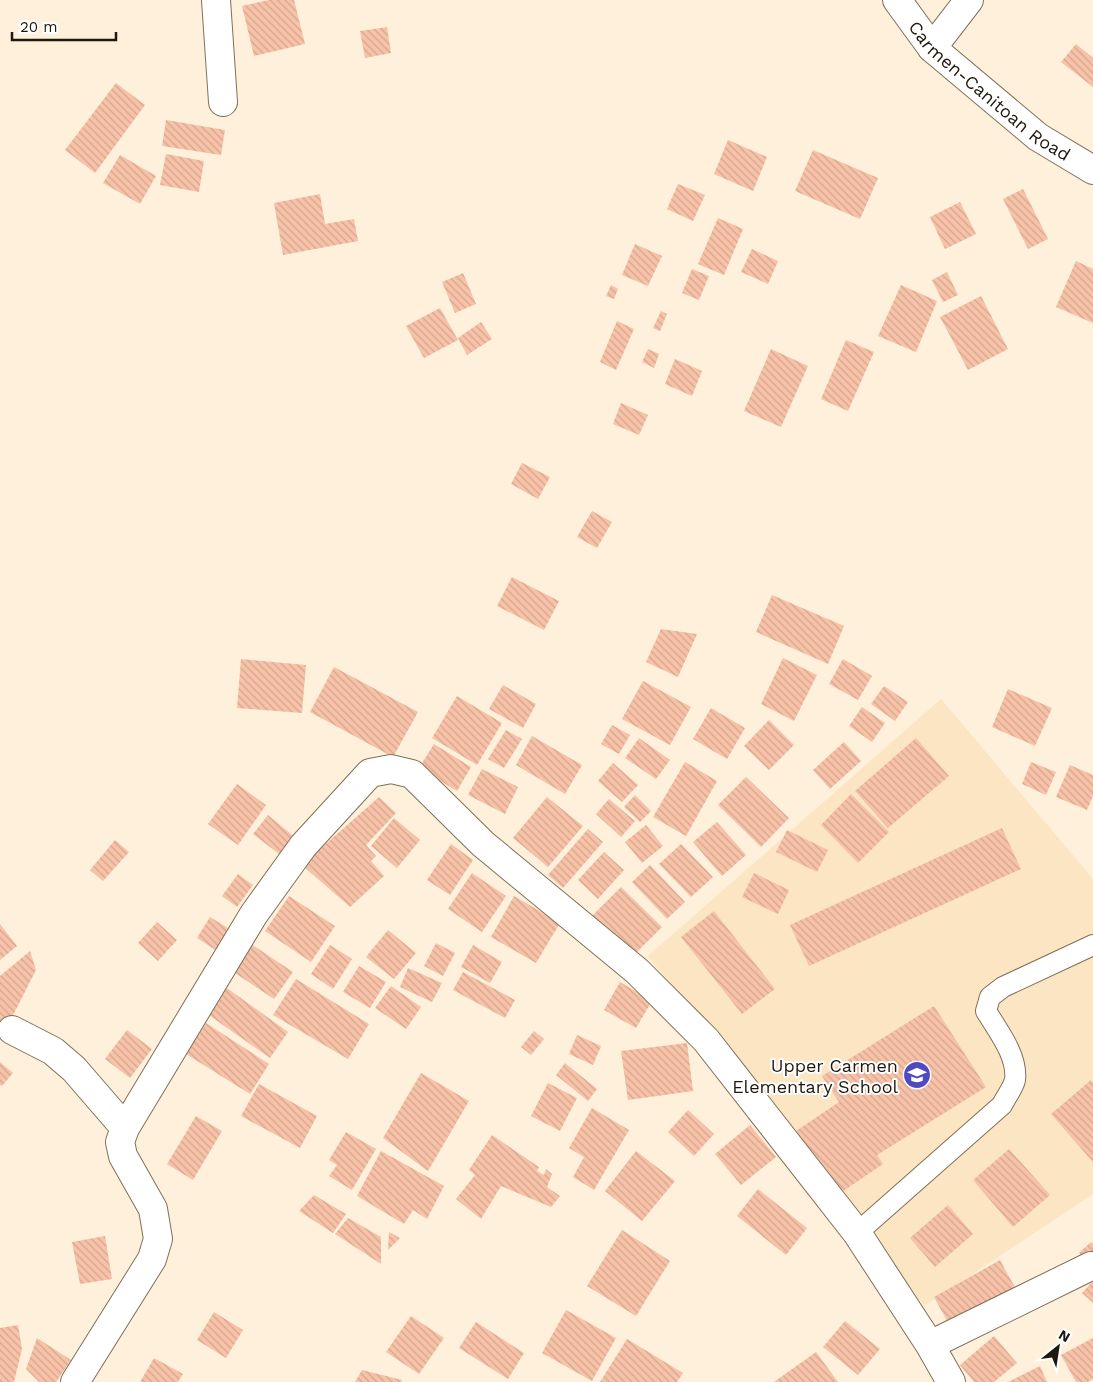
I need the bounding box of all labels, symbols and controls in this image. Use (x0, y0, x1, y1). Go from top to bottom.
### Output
scale bar (12, 10, 116, 42)
street label: Carmen-Canitoan Road (905, 16, 1075, 165)
text: 20 m (20, 18, 58, 36)
place label: Upper Carmen Elementary School (732, 1055, 898, 1097)
school or university icon: Upper Carmen Elementary School (902, 1060, 932, 1090)
north arrow (1033, 1322, 1083, 1372)
text: N (1056, 1326, 1073, 1345)

